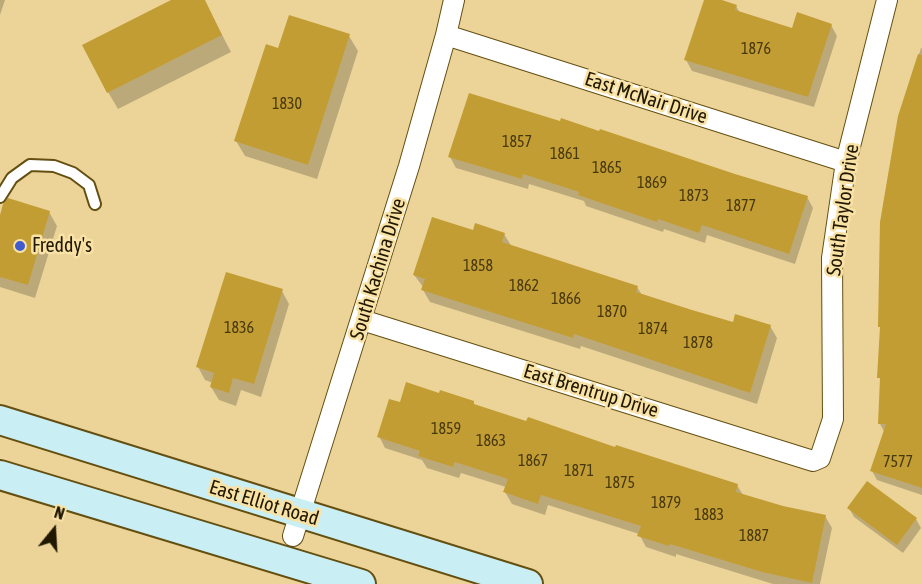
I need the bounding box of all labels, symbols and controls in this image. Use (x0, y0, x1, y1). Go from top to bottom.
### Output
house number: 1876 (741, 39, 771, 59)
street label: East McNair Drive (582, 67, 710, 129)
house number: 1830 (272, 94, 302, 114)
house number: 1857 (502, 132, 532, 152)
street label: South Taylor Drive (822, 143, 864, 277)
house number: 1861 (550, 144, 580, 164)
house number: 1865 (592, 158, 622, 178)
house number: 1869 (637, 173, 667, 193)
house number: 1873 (679, 186, 709, 206)
street label: South Kachina Drive (345, 195, 411, 343)
house number: 1877 (726, 196, 756, 216)
place label: Freddy's (32, 234, 92, 258)
marker: Freddy's (13, 239, 27, 253)
house number: 1858 (463, 256, 493, 276)
house number: 1862 (509, 276, 539, 296)
house number: 1866 (551, 289, 581, 309)
house number: 1870 (597, 302, 627, 322)
house number: 1836 (224, 318, 254, 338)
house number: 1874 (638, 319, 668, 339)
house number: 1878 (683, 333, 713, 353)
street label: East Brentrup Drive (521, 359, 661, 423)
house number: 1859 (431, 419, 461, 439)
house number: 1863 (476, 431, 506, 451)
house number: 1867 (518, 451, 548, 471)
house number: 7577 (883, 452, 913, 472)
house number: 1871 (564, 461, 594, 481)
house number: 1875 (605, 473, 635, 493)
street label: East Elliot Road (206, 475, 322, 531)
house number: 1879 (651, 493, 681, 513)
north arrow (24, 500, 84, 560)
text: N (52, 503, 67, 523)
house number: 1883 (694, 505, 724, 525)
house number: 1887 (739, 526, 769, 546)

